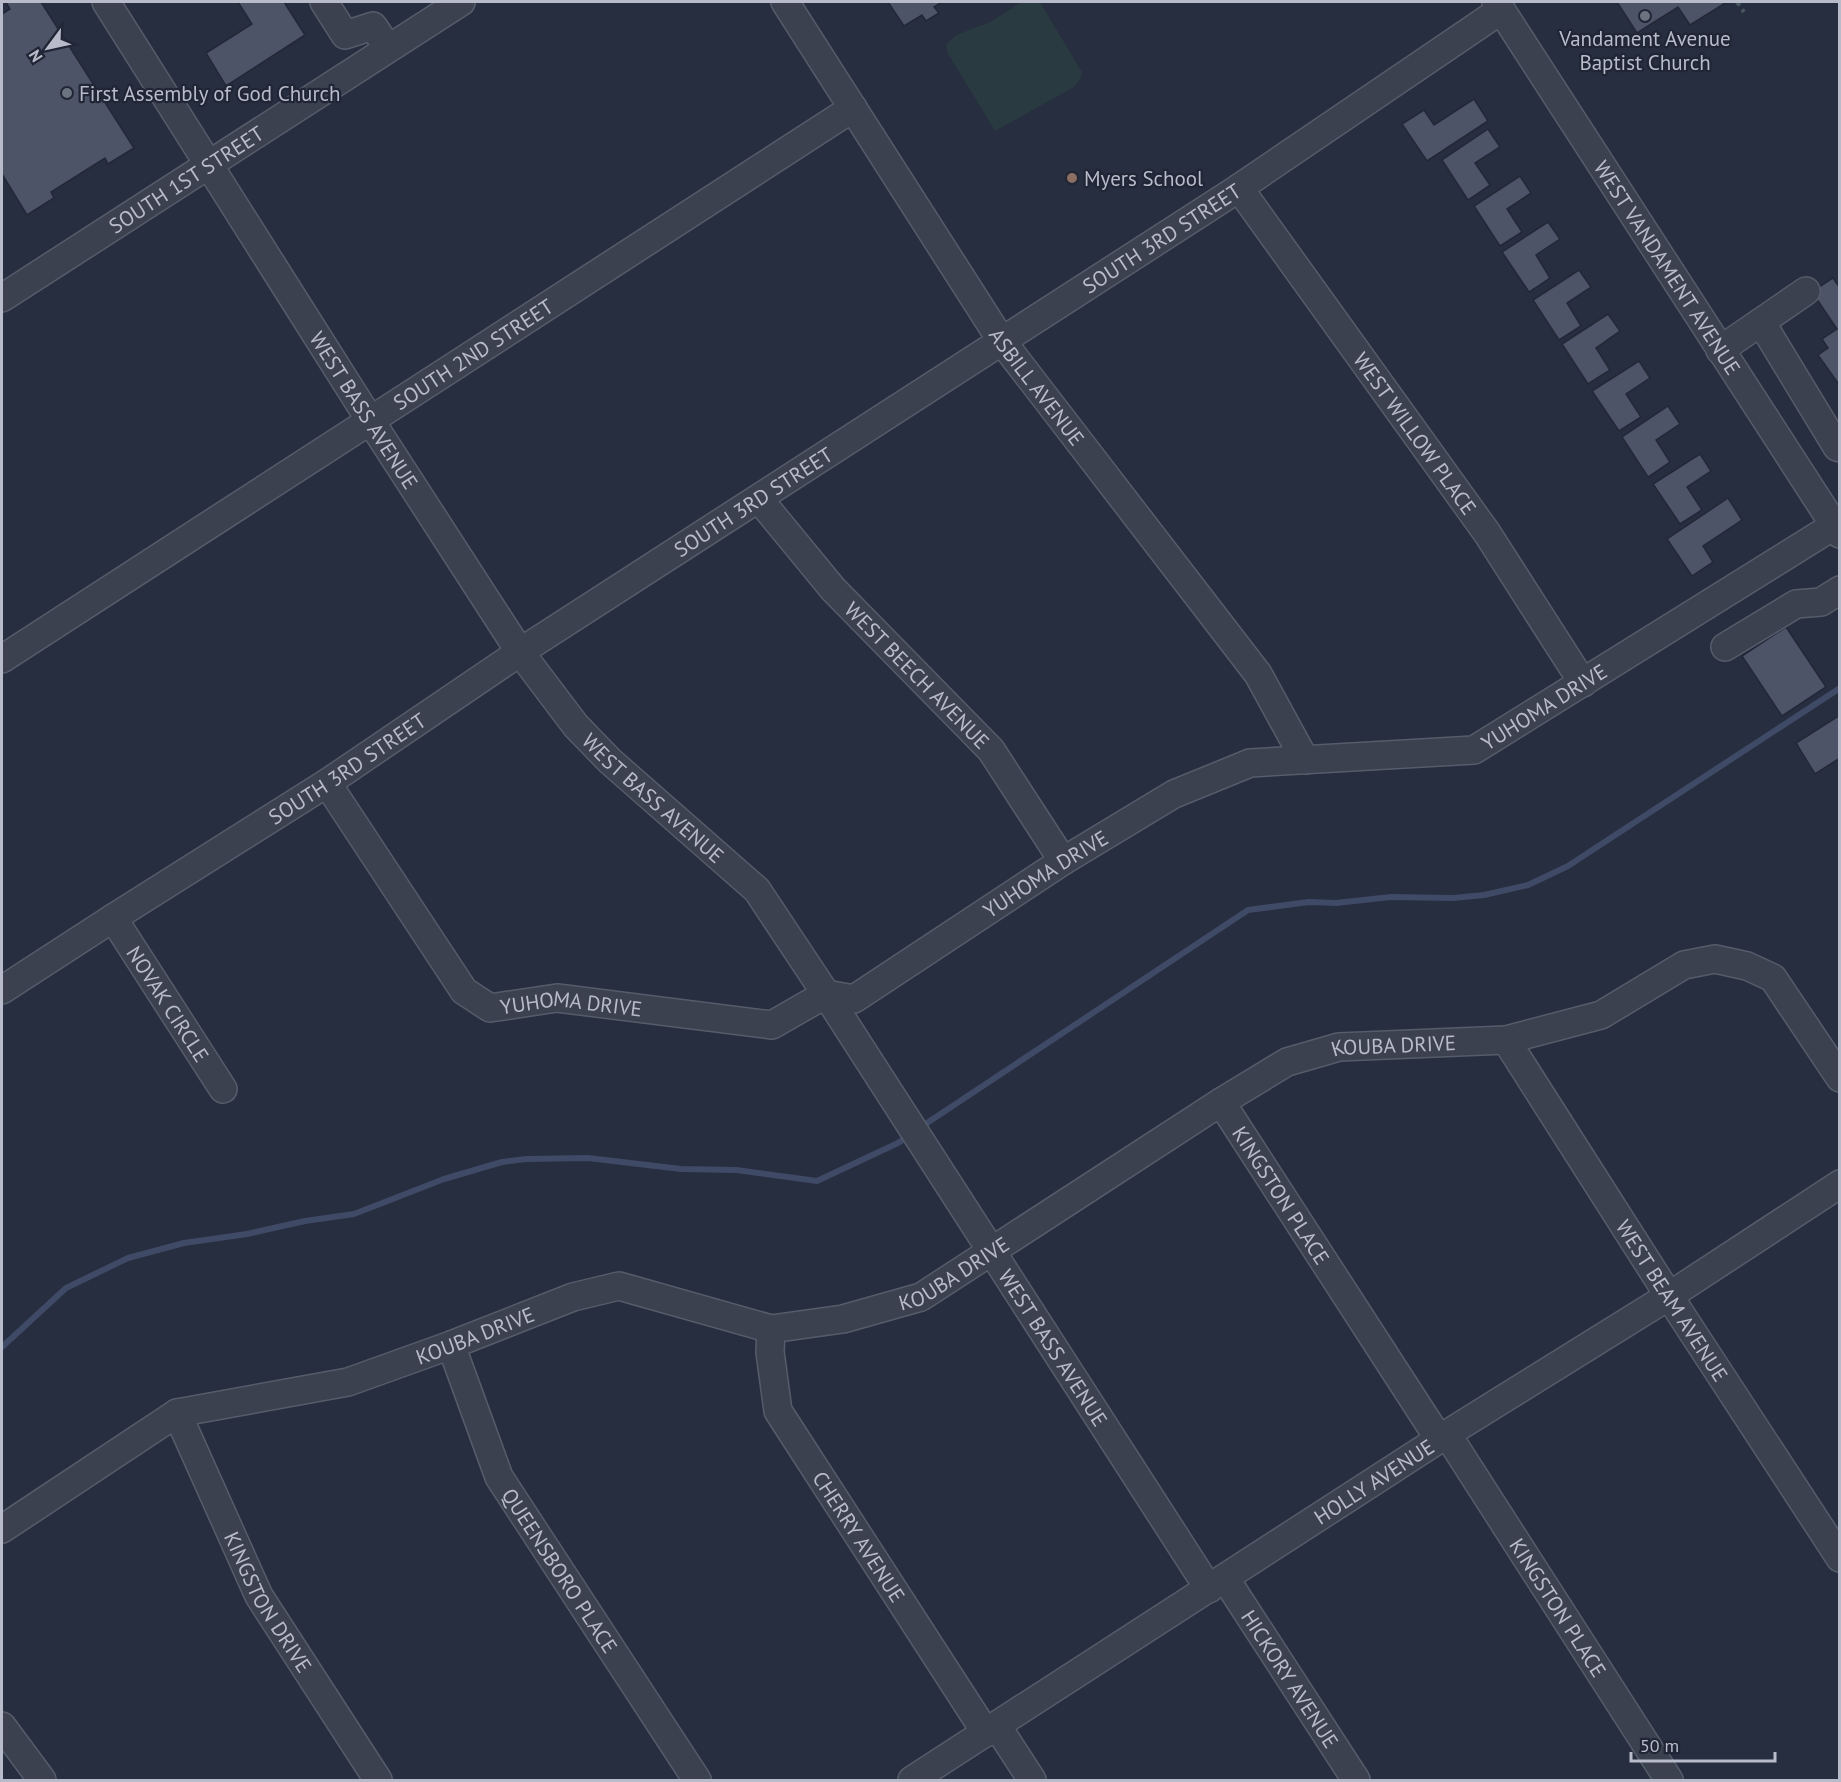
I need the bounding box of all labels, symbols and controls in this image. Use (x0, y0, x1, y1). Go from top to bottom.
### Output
marker: Vandament Avenue Baptist Church (1638, 9, 1652, 23)
north arrow (18, 18, 78, 78)
place label: Vandament Avenue Baptist Church (1558, 25, 1731, 76)
text: N (24, 46, 47, 66)
place label: First Assembly of God Church (79, 80, 341, 107)
marker: First Assembly of God Church (60, 86, 74, 100)
street label: SOUTH 1ST STREET (103, 119, 269, 239)
street label: WEST VANDAMENT AVENUE (1588, 155, 1747, 380)
place label: Myers School (1084, 165, 1203, 192)
marker: Myers School (1065, 171, 1079, 185)
street label: SOUTH 3RD STREET (1077, 177, 1246, 299)
street label: SOUTH 2ND STREET (388, 292, 558, 416)
street label: ASBILL AVENUE (983, 323, 1091, 451)
street label: WEST BASS AVENUE (304, 326, 424, 494)
street label: WEST WILLOW PLACE (1348, 347, 1483, 520)
street label: SOUTH 3RD STREET (669, 440, 838, 563)
street label: WEST BEECH AVENUE (839, 596, 996, 754)
street label: YUHOMA DRIVE (1476, 657, 1612, 756)
street label: SOUTH 3RD STREET (263, 706, 431, 830)
street label: WEST BASS AVENUE (577, 727, 730, 869)
street label: YUHOMA DRIVE (978, 824, 1113, 924)
street label: NOVAK CIRCLE (121, 941, 215, 1067)
street label: YUHOMA DRIVE (498, 984, 644, 1022)
street label: KOUBA DRIVE (1328, 1029, 1456, 1062)
street label: KINGSTON PLACE (1227, 1121, 1336, 1270)
street label: WEST BEAM AVENUE (1610, 1214, 1735, 1386)
street label: KOUBA DRIVE (896, 1230, 1014, 1316)
street label: WEST BASS AVENUE (993, 1264, 1114, 1431)
street label: KOUBA DRIVE (412, 1300, 538, 1370)
street label: HOLLY AVENUE (1309, 1433, 1439, 1530)
street label: CHERRY AVENUE (807, 1466, 911, 1607)
street label: QUEENSBORO PLACE (496, 1483, 624, 1658)
street label: KINGSTON DRIVE (218, 1527, 318, 1677)
street label: KINGSTON PLACE (1504, 1533, 1613, 1682)
street label: HICKORY AVENUE (1236, 1604, 1345, 1753)
scale bar (1631, 1725, 1775, 1763)
text: 50 m (1640, 1734, 1679, 1757)

